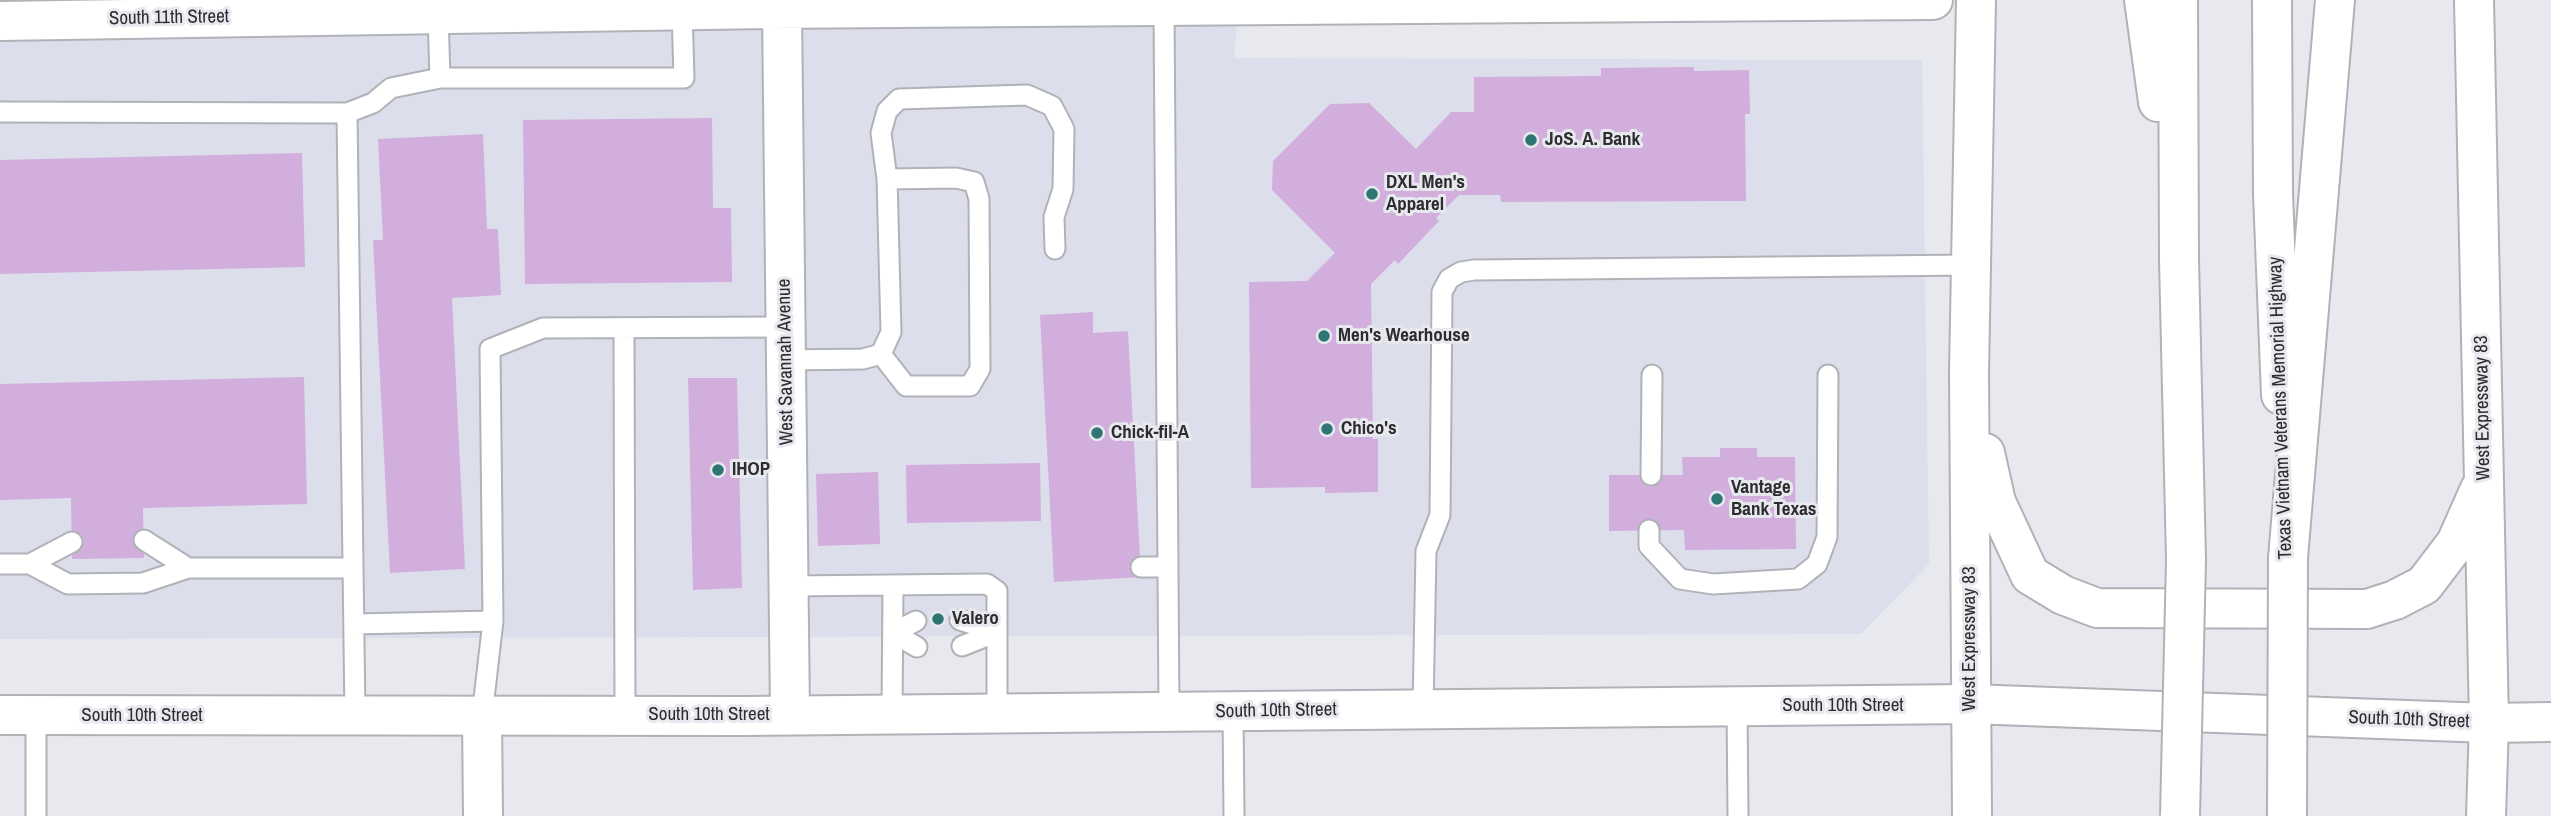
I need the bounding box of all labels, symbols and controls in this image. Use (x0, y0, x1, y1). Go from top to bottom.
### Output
street label: South 11th Street (109, 6, 229, 30)
place label: JoS. A. Bank (1545, 129, 1640, 151)
marker: JoS. A. Bank (1523, 132, 1539, 148)
place label: DXL Men's Apparel (1386, 172, 1465, 216)
marker: DXL Men's Apparel (1364, 186, 1380, 202)
street label: Texas Vietnam Veterans Memorial Highway (2264, 256, 2298, 560)
street label: West Savannah Avenue (773, 278, 799, 446)
place label: Men's Wearhouse (1338, 325, 1470, 347)
marker: Men's Wearhouse (1316, 328, 1332, 344)
street label: West Expressway 83 (2470, 335, 2496, 481)
place label: Chico's (1341, 418, 1397, 440)
marker: Chico's (1319, 421, 1335, 437)
place label: Chick-fil-A (1111, 422, 1189, 444)
marker: Chick-fil-A (1089, 425, 1105, 441)
place label: IHOP (732, 459, 770, 481)
marker: IHOP (710, 462, 726, 478)
place label: Vantage Bank Texas (1731, 477, 1816, 521)
marker: Vantage Bank Texas (1709, 491, 1725, 507)
street label: West Expressway 83 (1959, 566, 1981, 712)
place label: Valero (952, 608, 999, 630)
marker: Valero (930, 611, 946, 627)
street label: South 10th Street (1782, 695, 1904, 717)
street label: South 10th Street (1215, 699, 1337, 723)
street label: South 10th Street (648, 704, 770, 726)
street label: South 10th Street (81, 705, 203, 727)
street label: South 10th Street (2348, 706, 2470, 734)

